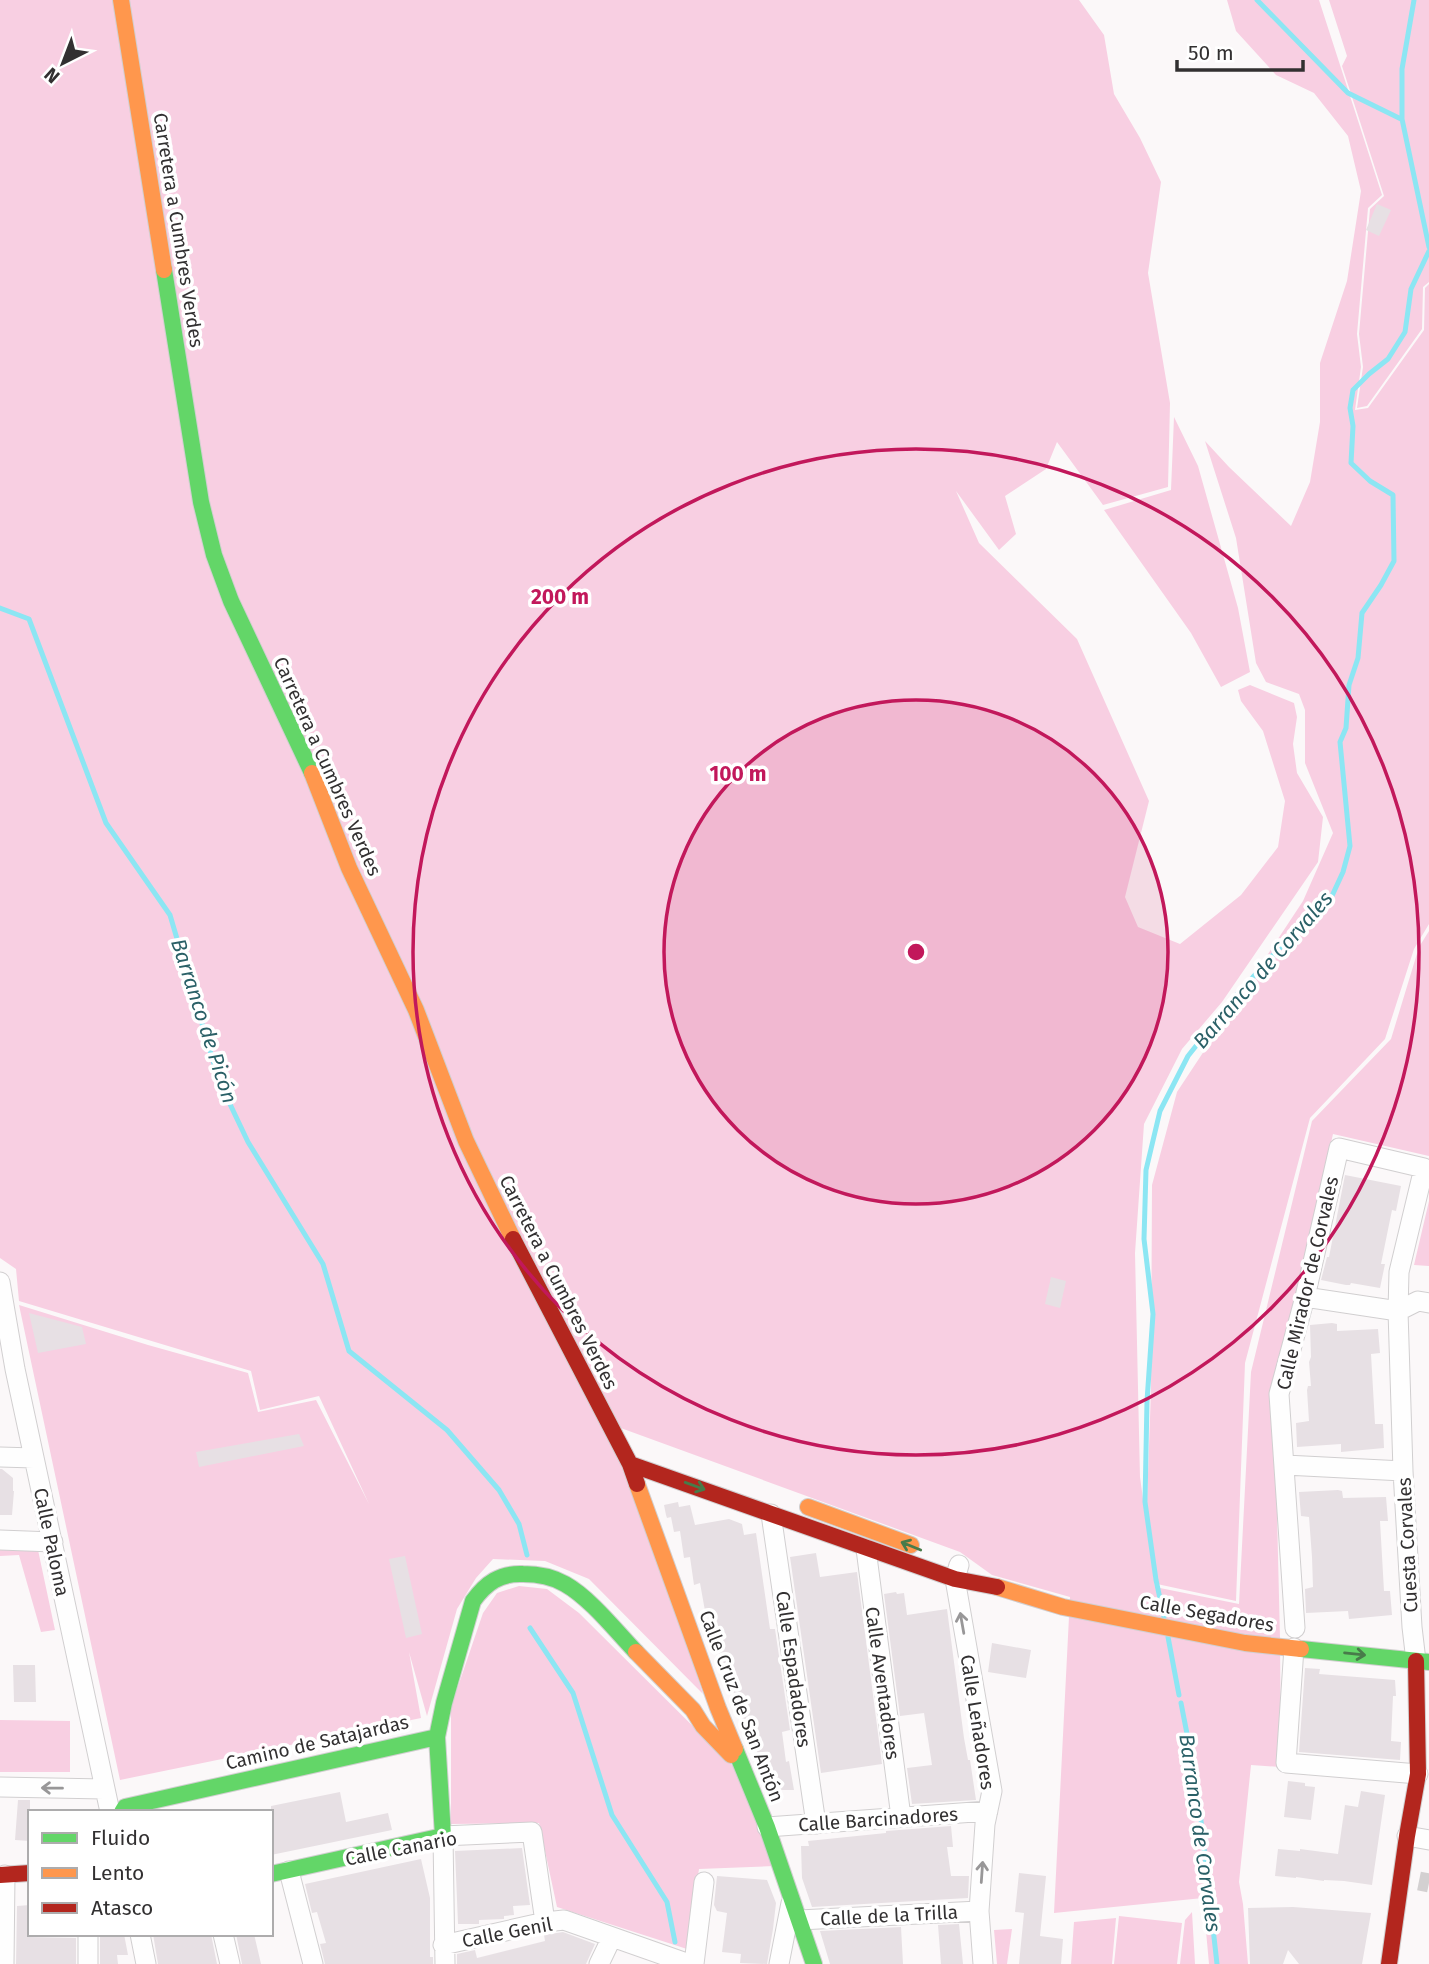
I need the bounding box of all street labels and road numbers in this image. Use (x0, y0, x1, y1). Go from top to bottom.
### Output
street label: Carretera a Cumbres Verdes (149, 111, 208, 349)
street label: Carretera a Cumbres Verdes (269, 653, 386, 879)
street label: Carretera a Cumbres Verdes (494, 1171, 623, 1393)
street label: Calle Mirador de Corvales (1272, 1174, 1343, 1392)
street label: Cuesta Corvales (1392, 1477, 1423, 1613)
street label: Calle Paloma (29, 1486, 74, 1598)
street label: Calle Espadadores (771, 1589, 816, 1749)
street label: Calle Segadores (1138, 1590, 1276, 1637)
street label: Calle Aventadores (860, 1605, 905, 1761)
street label: Calle Cruz de San Antón (694, 1607, 789, 1805)
street label: Calle Leñadores (955, 1653, 1000, 1791)
street label: Camino de Satajardas (224, 1710, 411, 1775)
street label: Calle Barcinadores (797, 1802, 959, 1837)
street label: Calle Canario (343, 1826, 459, 1871)
street label: Calle de la Trilla (820, 1900, 959, 1931)
street label: Calle Genil (460, 1912, 555, 1953)

